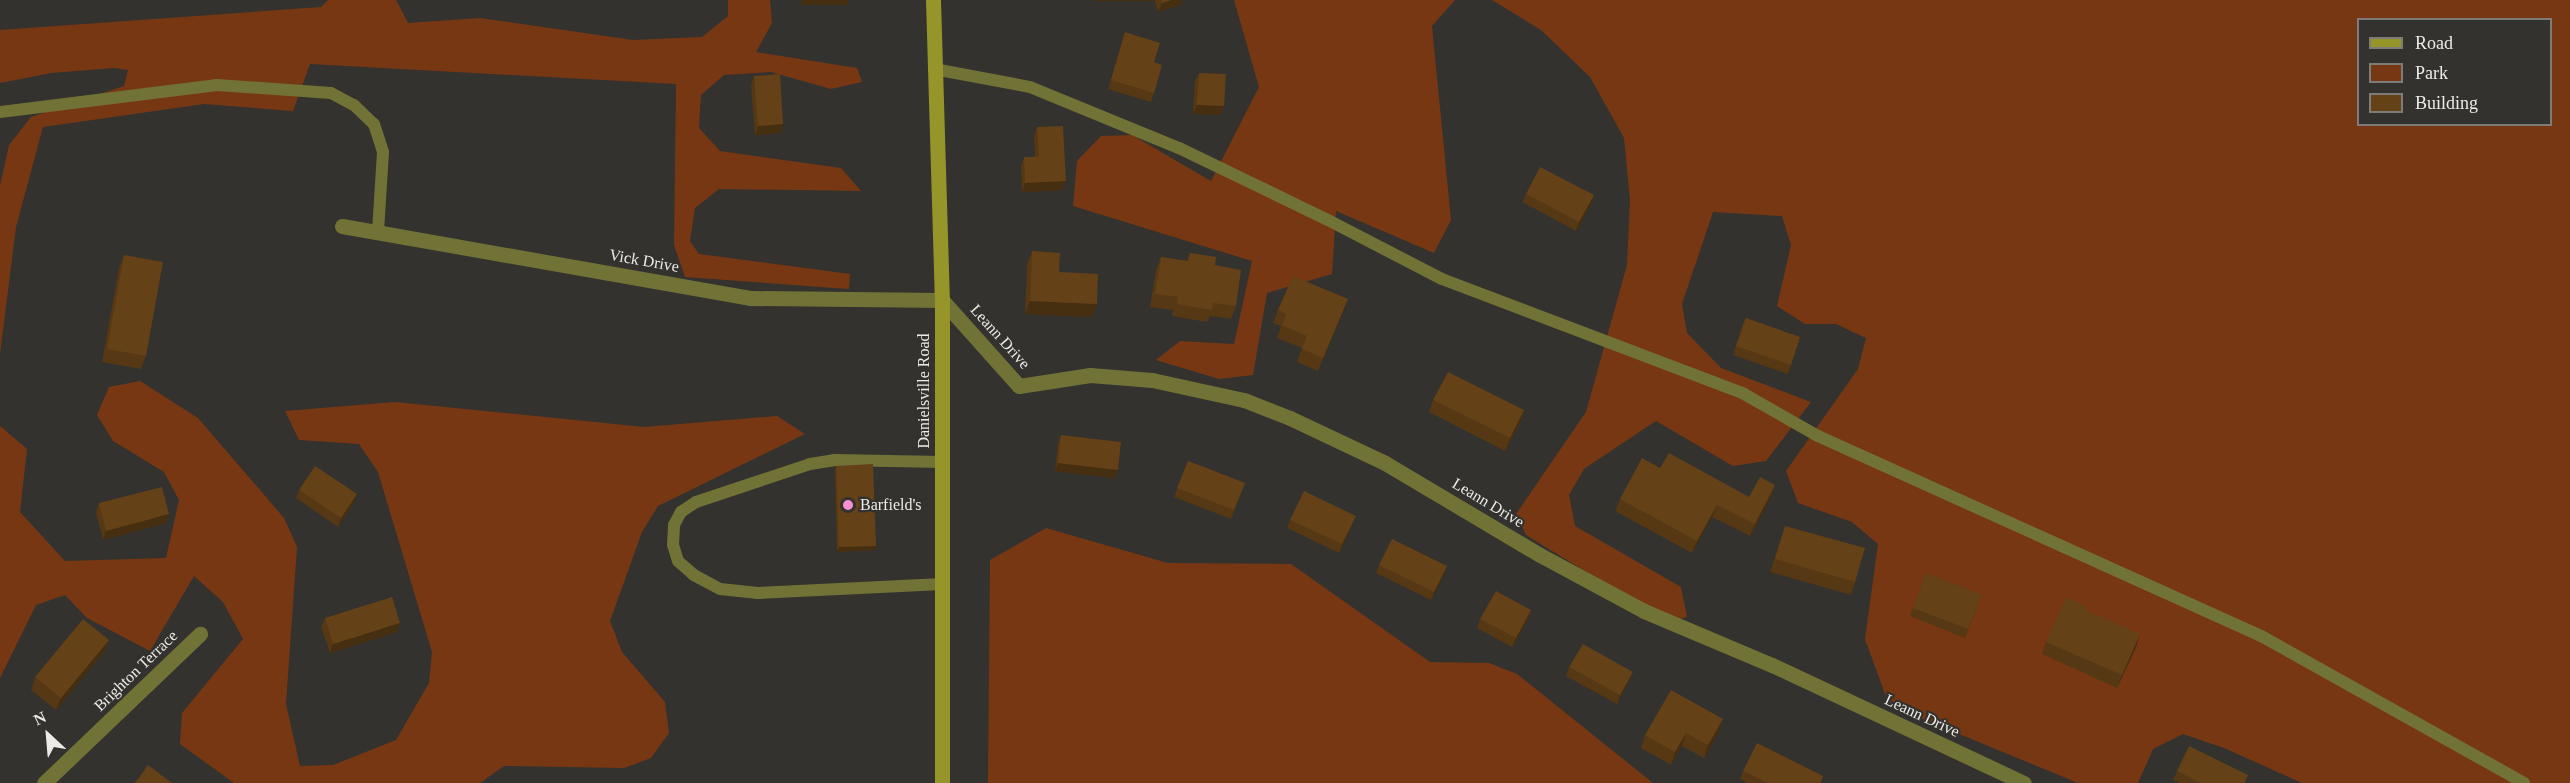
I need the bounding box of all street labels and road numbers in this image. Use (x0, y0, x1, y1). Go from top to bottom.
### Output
street label: Vick Drive (608, 245, 680, 277)
street label: Leann Drive (966, 301, 1034, 373)
street label: Danielsville Road (914, 333, 934, 449)
street label: Leann Drive (1449, 474, 1527, 532)
street label: Brighton Terrace (90, 626, 182, 716)
street label: Leann Drive (1882, 690, 1962, 742)

